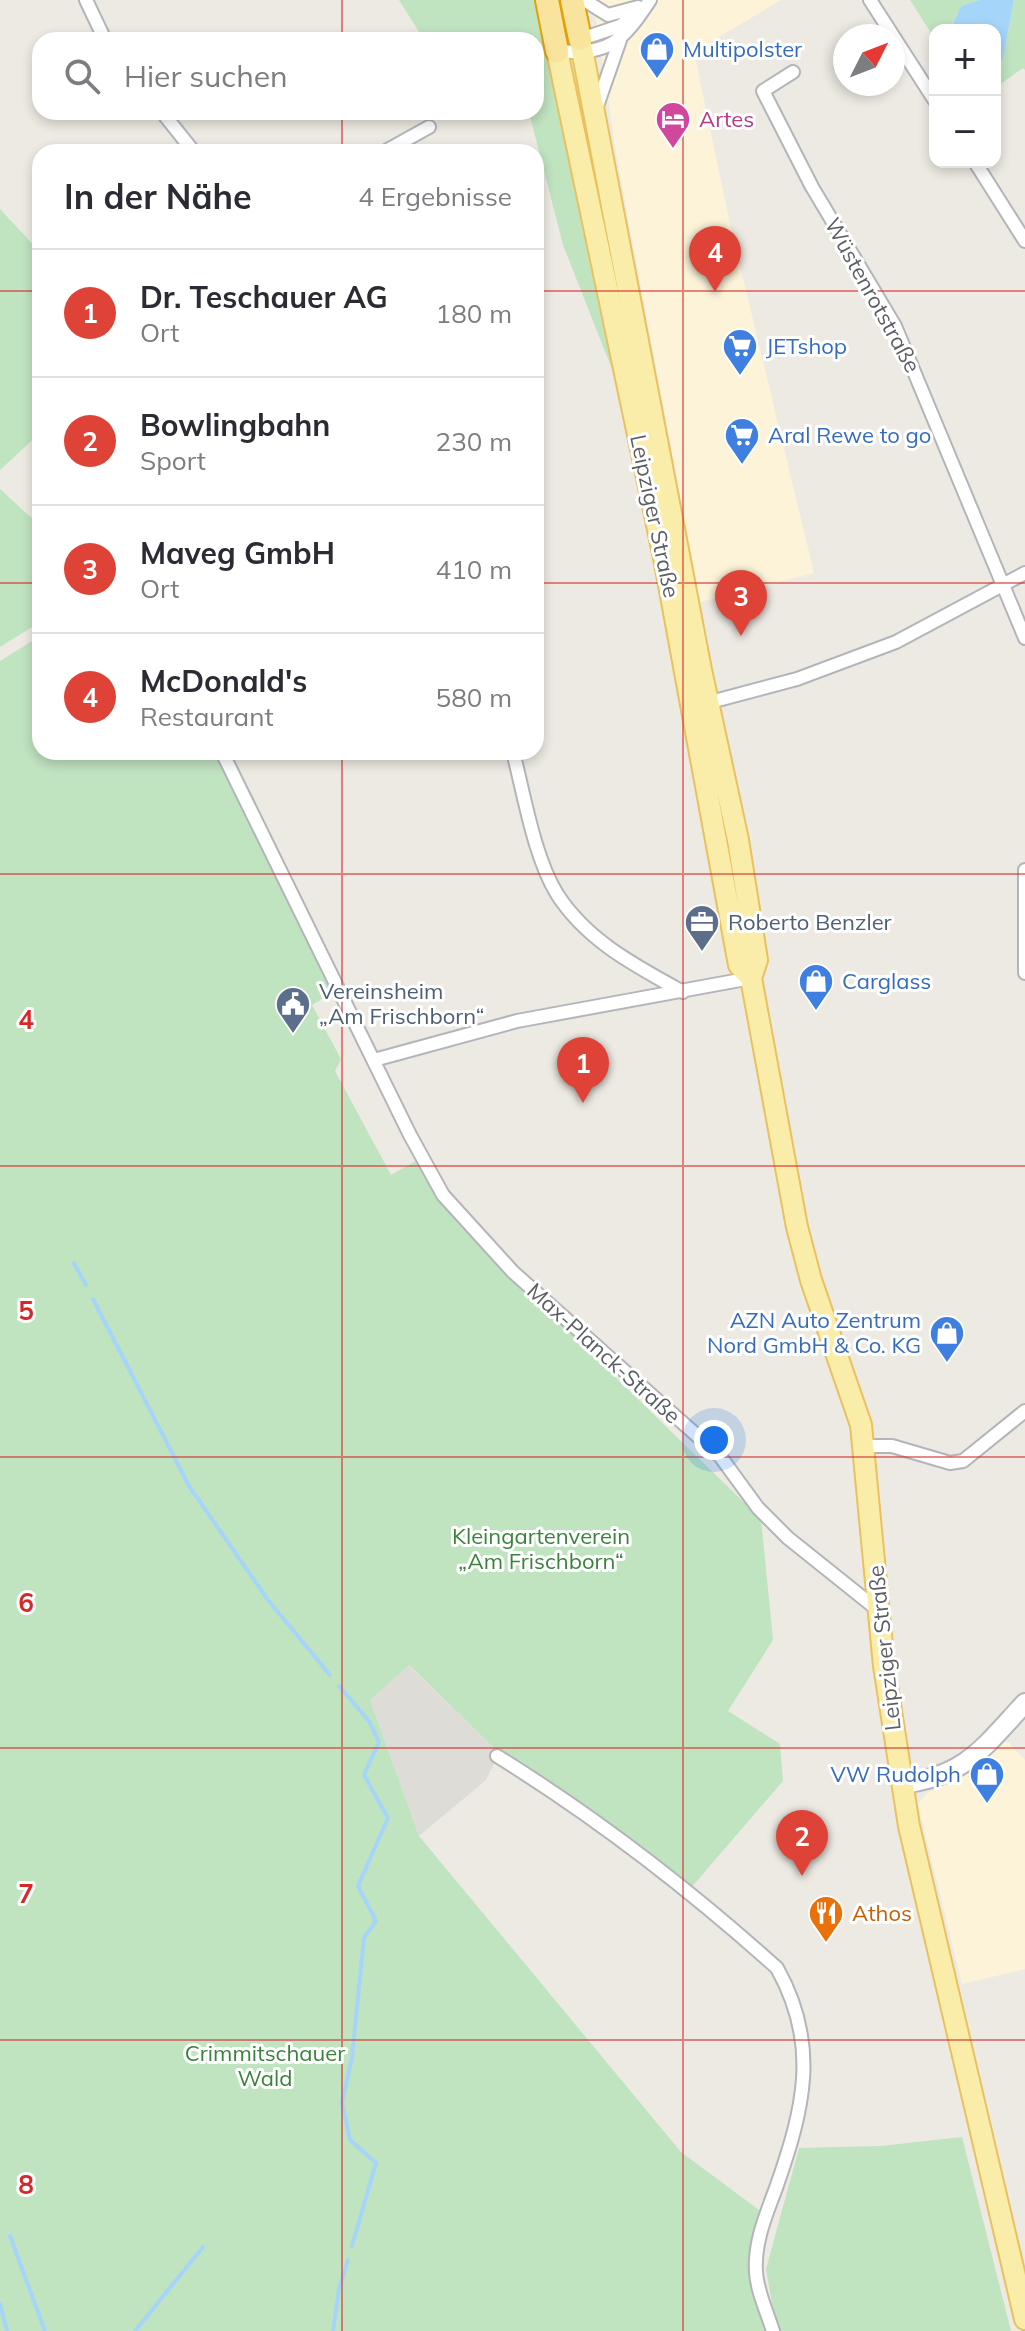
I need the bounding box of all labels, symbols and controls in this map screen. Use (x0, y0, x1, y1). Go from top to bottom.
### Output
north arrow (833, 24, 905, 96)
map controls (929, 24, 1001, 168)
button: + (929, 24, 1001, 96)
shop icon: Multipolster (638, 30, 676, 80)
search box (32, 32, 544, 120)
place label: Multipolster (683, 35, 802, 63)
icon: search (60, 54, 104, 98)
text: Hier suchen (124, 57, 288, 95)
button: − (929, 96, 1001, 168)
hotel icon: Artes (654, 100, 692, 150)
place label: Artes (699, 105, 754, 133)
text: In der Nähe (64, 175, 252, 218)
text: 4 Ergebnisse (358, 180, 512, 213)
street label: Wüstenrotstraße (819, 213, 927, 377)
pin: 4 (689, 226, 741, 292)
text: Dr. Teschauer AG (140, 278, 388, 316)
text: 1 (82, 297, 98, 330)
text: 180 m (436, 297, 512, 330)
text: Ort (140, 316, 179, 349)
supermarket icon: JETshop (721, 327, 759, 377)
place label: JETshop (766, 332, 847, 360)
text: Bowlingbahn (140, 406, 330, 444)
supermarket icon: Aral Rewe to go (723, 416, 761, 466)
place label: Aral Rewe to go (768, 421, 931, 449)
text: 2 (82, 425, 98, 458)
text: 230 m (436, 425, 512, 458)
street label: Leipziger Straße (624, 432, 686, 600)
text: Sport (140, 444, 206, 477)
text: Maveg GmbH (140, 534, 335, 572)
text: 3 (82, 553, 98, 586)
text: 410 m (436, 553, 512, 586)
pin: 3 (715, 570, 767, 636)
text: Ort (140, 572, 179, 605)
text: McDonald's (140, 662, 307, 700)
text: 4 (82, 681, 98, 714)
text: 580 m (436, 681, 512, 714)
text: Restaurant (140, 700, 274, 733)
office icon: Roberto Benzler (683, 903, 721, 953)
place label: Roberto Benzler (728, 908, 892, 936)
shop icon: Carglass (797, 962, 835, 1012)
place label: Carglass (842, 967, 931, 995)
place label: Vereinsheim „Am Frischborn“ (319, 977, 484, 1030)
public building icon: Vereinsheim „Am Frischborn“ (274, 985, 312, 1035)
text: 4 (18, 1003, 34, 1036)
pin: 1 (557, 1037, 609, 1103)
street label: Max-Planck-Straße (521, 1277, 687, 1429)
text: 5 (18, 1294, 34, 1327)
place label: AZN Auto Zentrum Nord GmbH & Co. KG (707, 1306, 921, 1359)
shop icon: AZN Auto Zentrum Nord GmbH & Co. KG (928, 1314, 966, 1364)
your location (694, 1420, 734, 1460)
park label: Kleingartenverein „Am Frischborn“ (452, 1522, 630, 1575)
street label: Leipziger Straße (861, 1564, 907, 1732)
text: 6 (18, 1586, 34, 1619)
shop icon: VW Rudolph (968, 1755, 1006, 1805)
place label: VW Rudolph (830, 1760, 961, 1788)
pin: 2 (776, 1810, 828, 1876)
text: 7 (18, 1877, 34, 1910)
restaurant icon: Athos (807, 1894, 845, 1944)
place label: Athos (852, 1899, 912, 1927)
park label: Crimmitschauer Wald (185, 2039, 345, 2092)
text: 8 (18, 2168, 34, 2201)

